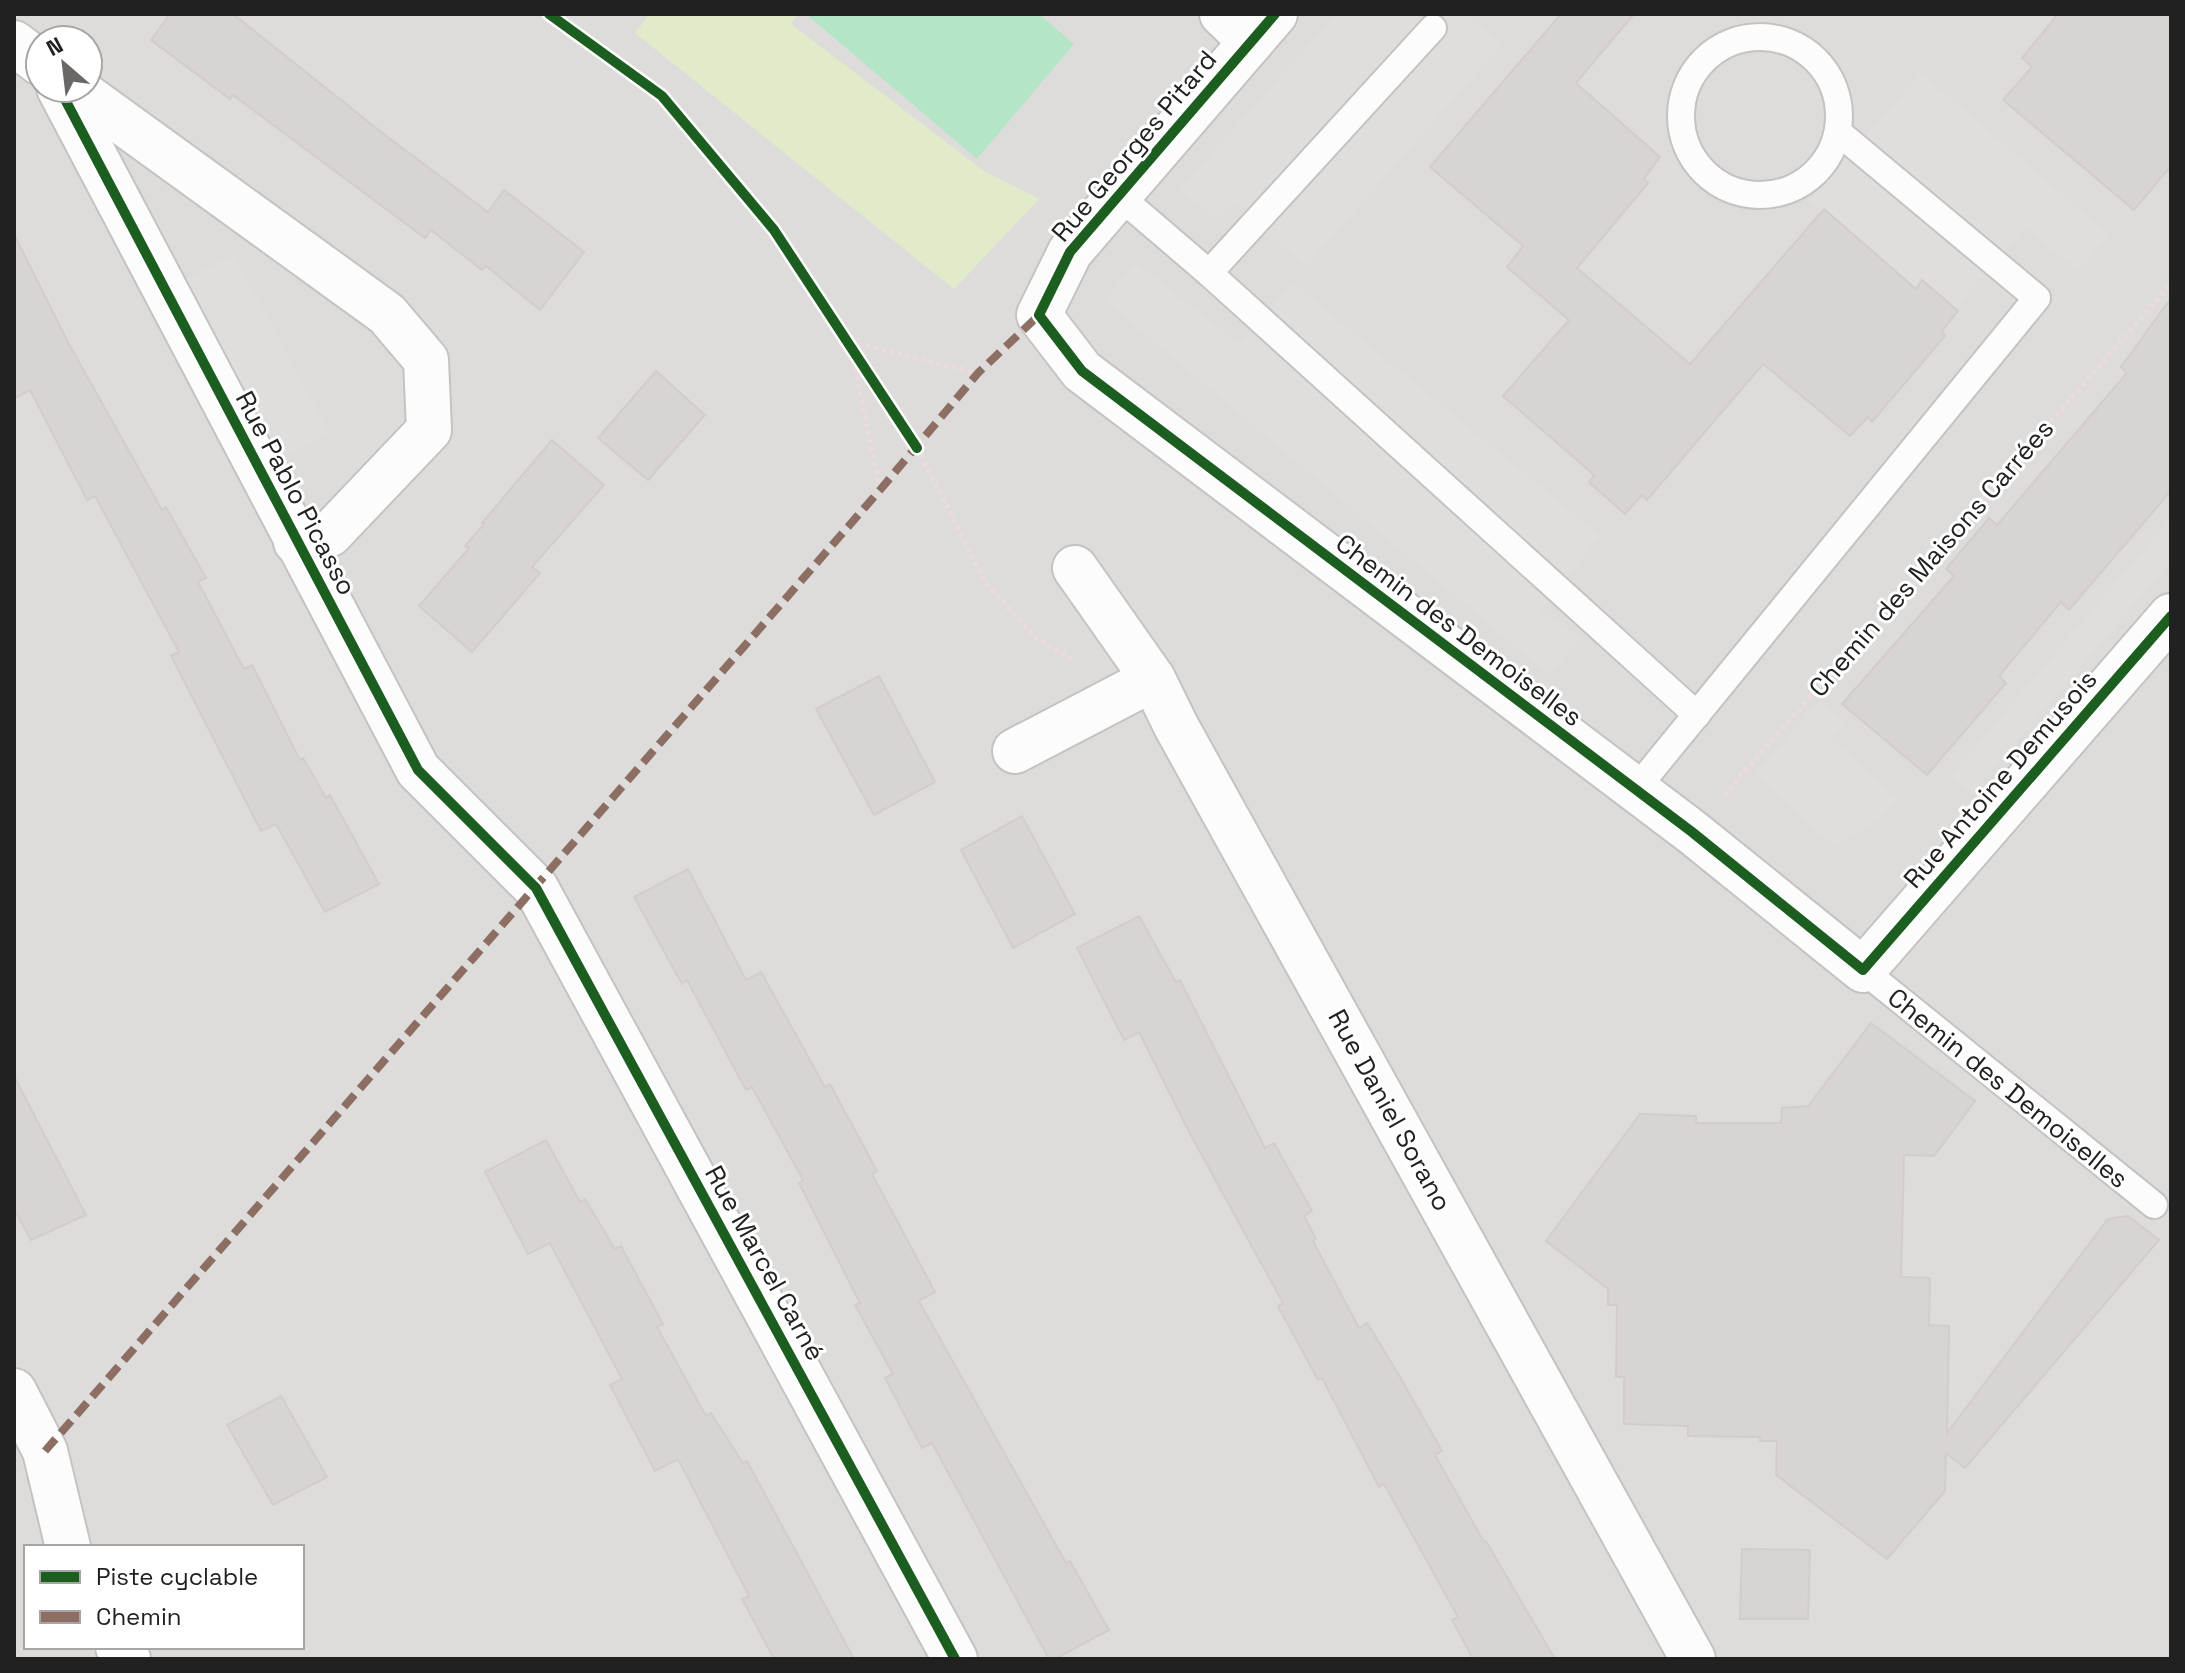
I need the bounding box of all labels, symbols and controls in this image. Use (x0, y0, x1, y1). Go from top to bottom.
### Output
north arrow (24, 24, 104, 104)
text: N (42, 31, 68, 62)
street label: Rue Georges Pitard (1044, 43, 1224, 249)
street label: Rue Pablo Picasso (228, 385, 364, 601)
street label: Chemin des Maisons Carrées (1801, 412, 2061, 704)
street label: Chemin des Demoiselles (1329, 526, 1589, 734)
street label: Rue Antoine Demusois (1896, 663, 2104, 895)
street label: Chemin des Demoiselles (1881, 980, 2135, 1196)
street label: Rue Daniel Sorano (1320, 1003, 1460, 1217)
street label: Rue Marcel Carné (697, 1159, 833, 1367)
legend (24, 1545, 304, 1649)
text: Piste cyclable (96, 1561, 258, 1592)
text: Chemin (96, 1601, 182, 1632)

